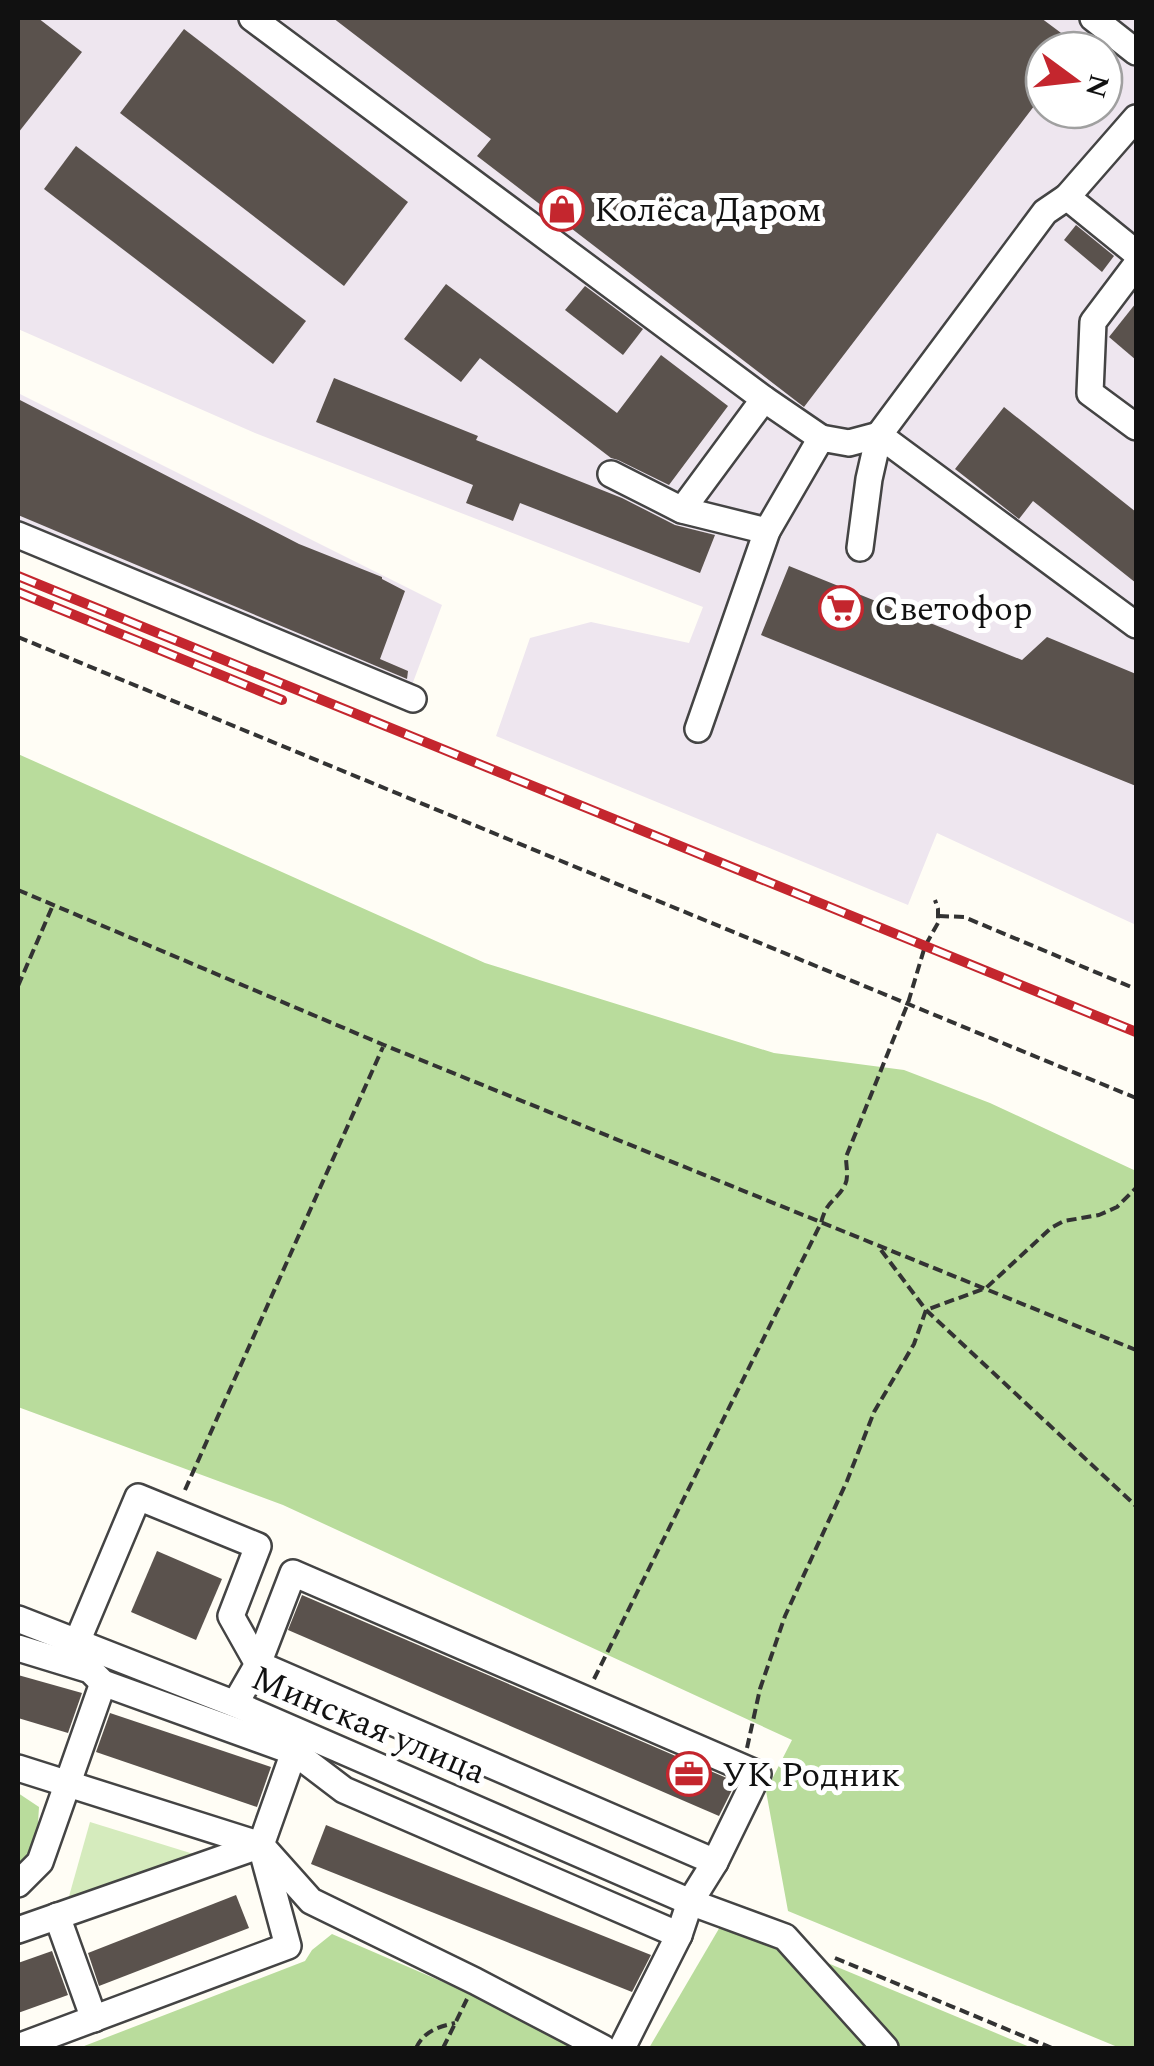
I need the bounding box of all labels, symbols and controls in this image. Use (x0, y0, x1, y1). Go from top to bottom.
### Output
north arrow (1024, 30, 1124, 130)
text: N (1073, 69, 1120, 103)
place label: Колёса Даром (594, 184, 822, 237)
shop icon: Колёса Даром (539, 186, 585, 232)
place label: Светофор (874, 583, 1033, 636)
supermarket icon: Светофор (818, 585, 864, 631)
street label: Минская улица (243, 1652, 494, 1799)
place label: УК Родник (722, 1749, 900, 1802)
office icon: УК Родник (666, 1751, 712, 1797)

